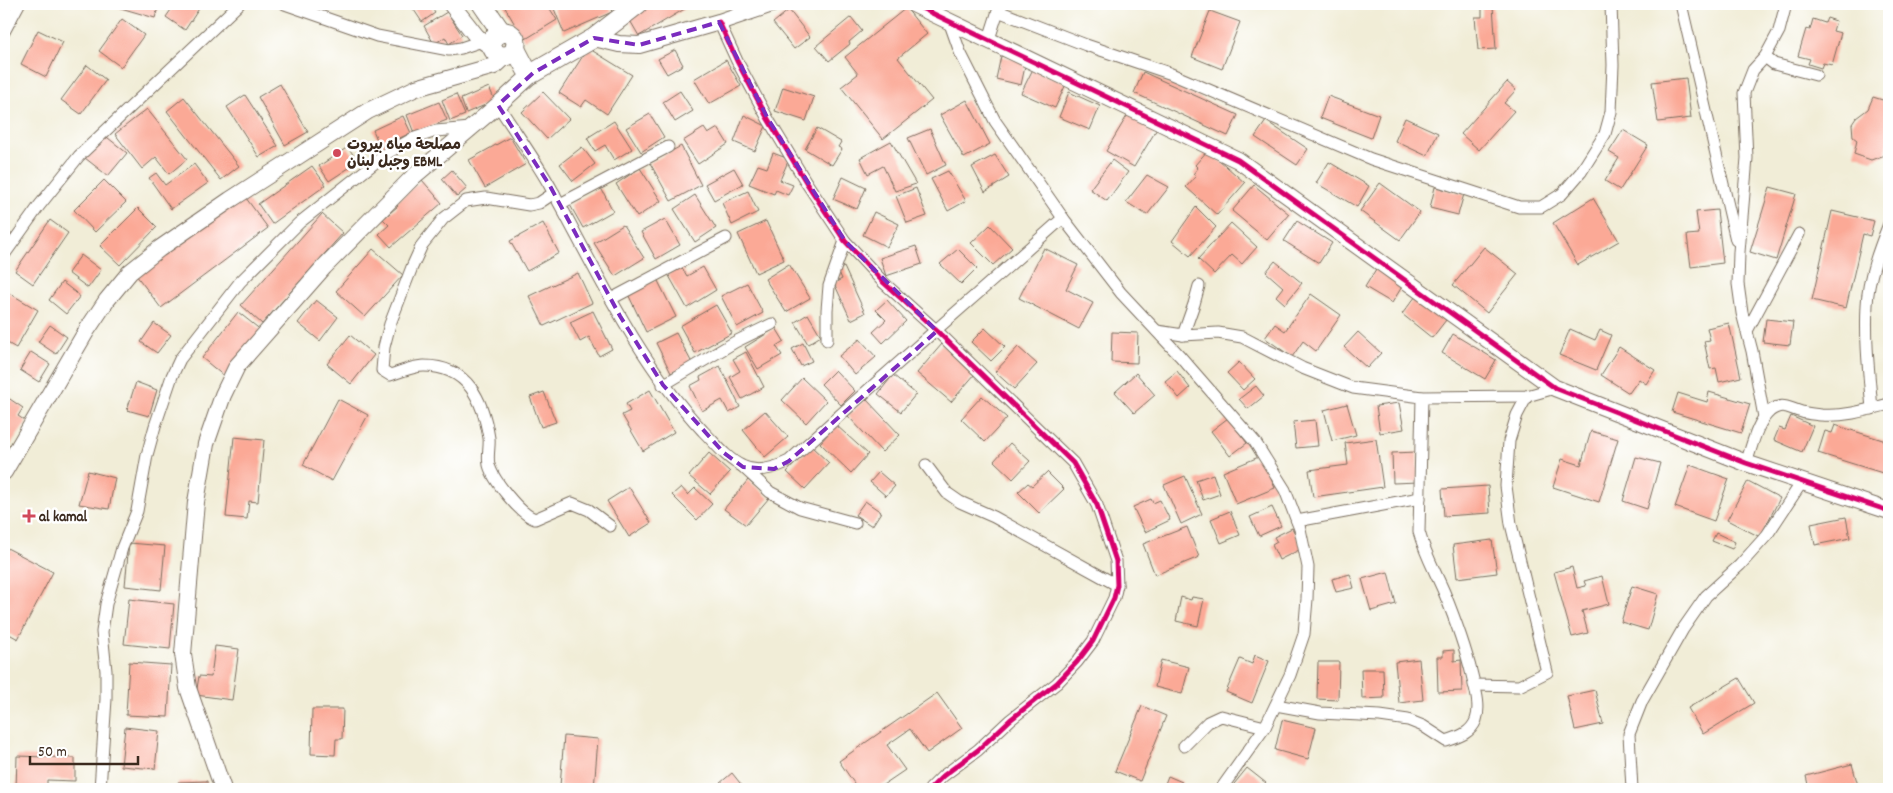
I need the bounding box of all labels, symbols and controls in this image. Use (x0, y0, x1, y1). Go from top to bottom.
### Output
place label: مصلحة مياه بيروت وجبل لبنان EBML (347, 135, 461, 174)
marker: مصلحة مياه بيروت وجبل لبنان EBML (331, 147, 343, 159)
place label: al kamal (39, 507, 88, 529)
marker: al kamal (23, 510, 35, 522)
scale bar (30, 733, 138, 765)
text: 50 m (38, 742, 67, 764)

